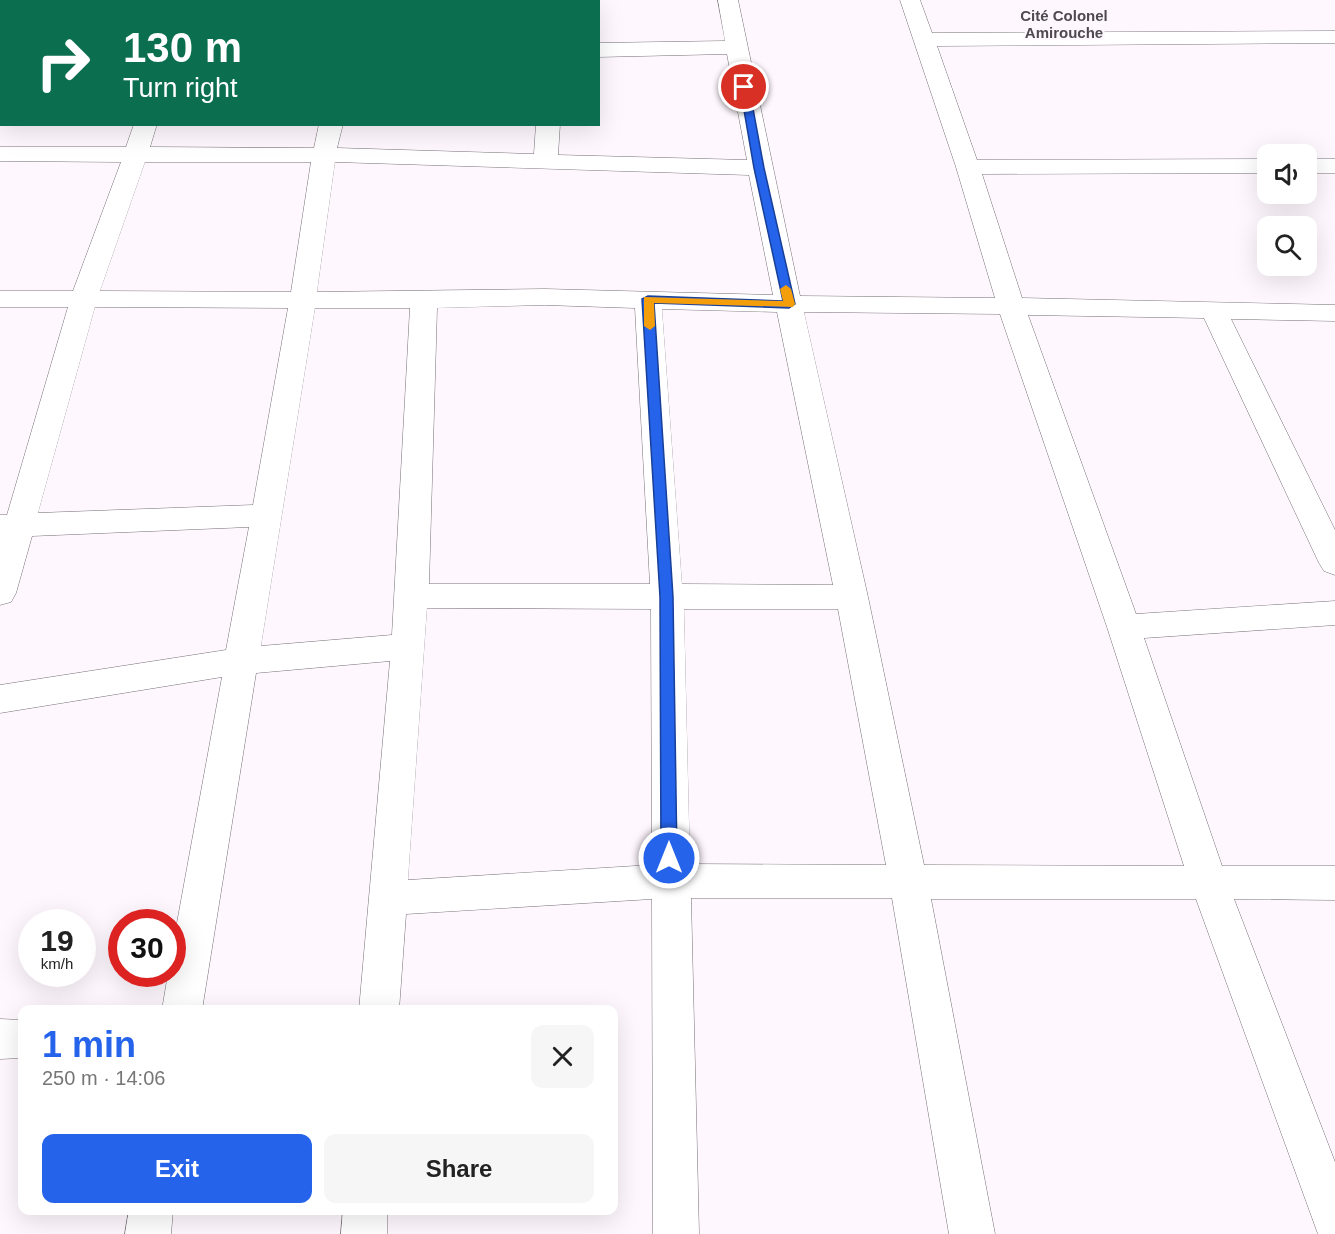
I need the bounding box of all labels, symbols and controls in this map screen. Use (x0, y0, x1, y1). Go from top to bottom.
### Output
district label: Cité Colonel Amirouche (1020, 7, 1108, 41)
icon: right (24, 24, 102, 102)
text: 130 m (123, 24, 242, 71)
pin (718, 61, 769, 112)
icon: arrive (727, 70, 760, 103)
text: Turn right (123, 73, 238, 103)
map controls (1257, 144, 1317, 276)
button: sound (1257, 144, 1317, 204)
button: search (1257, 216, 1317, 276)
position arrow (637, 826, 701, 890)
speed limit sign: 30 (108, 909, 186, 987)
text: 19 (40, 924, 74, 957)
text: km/h (41, 955, 73, 972)
text: 1 min (42, 1024, 136, 1065)
button: close (531, 1025, 594, 1088)
text: 250 m · 14:06 (42, 1067, 165, 1089)
button: Exit (42, 1134, 312, 1203)
button: Share (324, 1134, 594, 1203)

